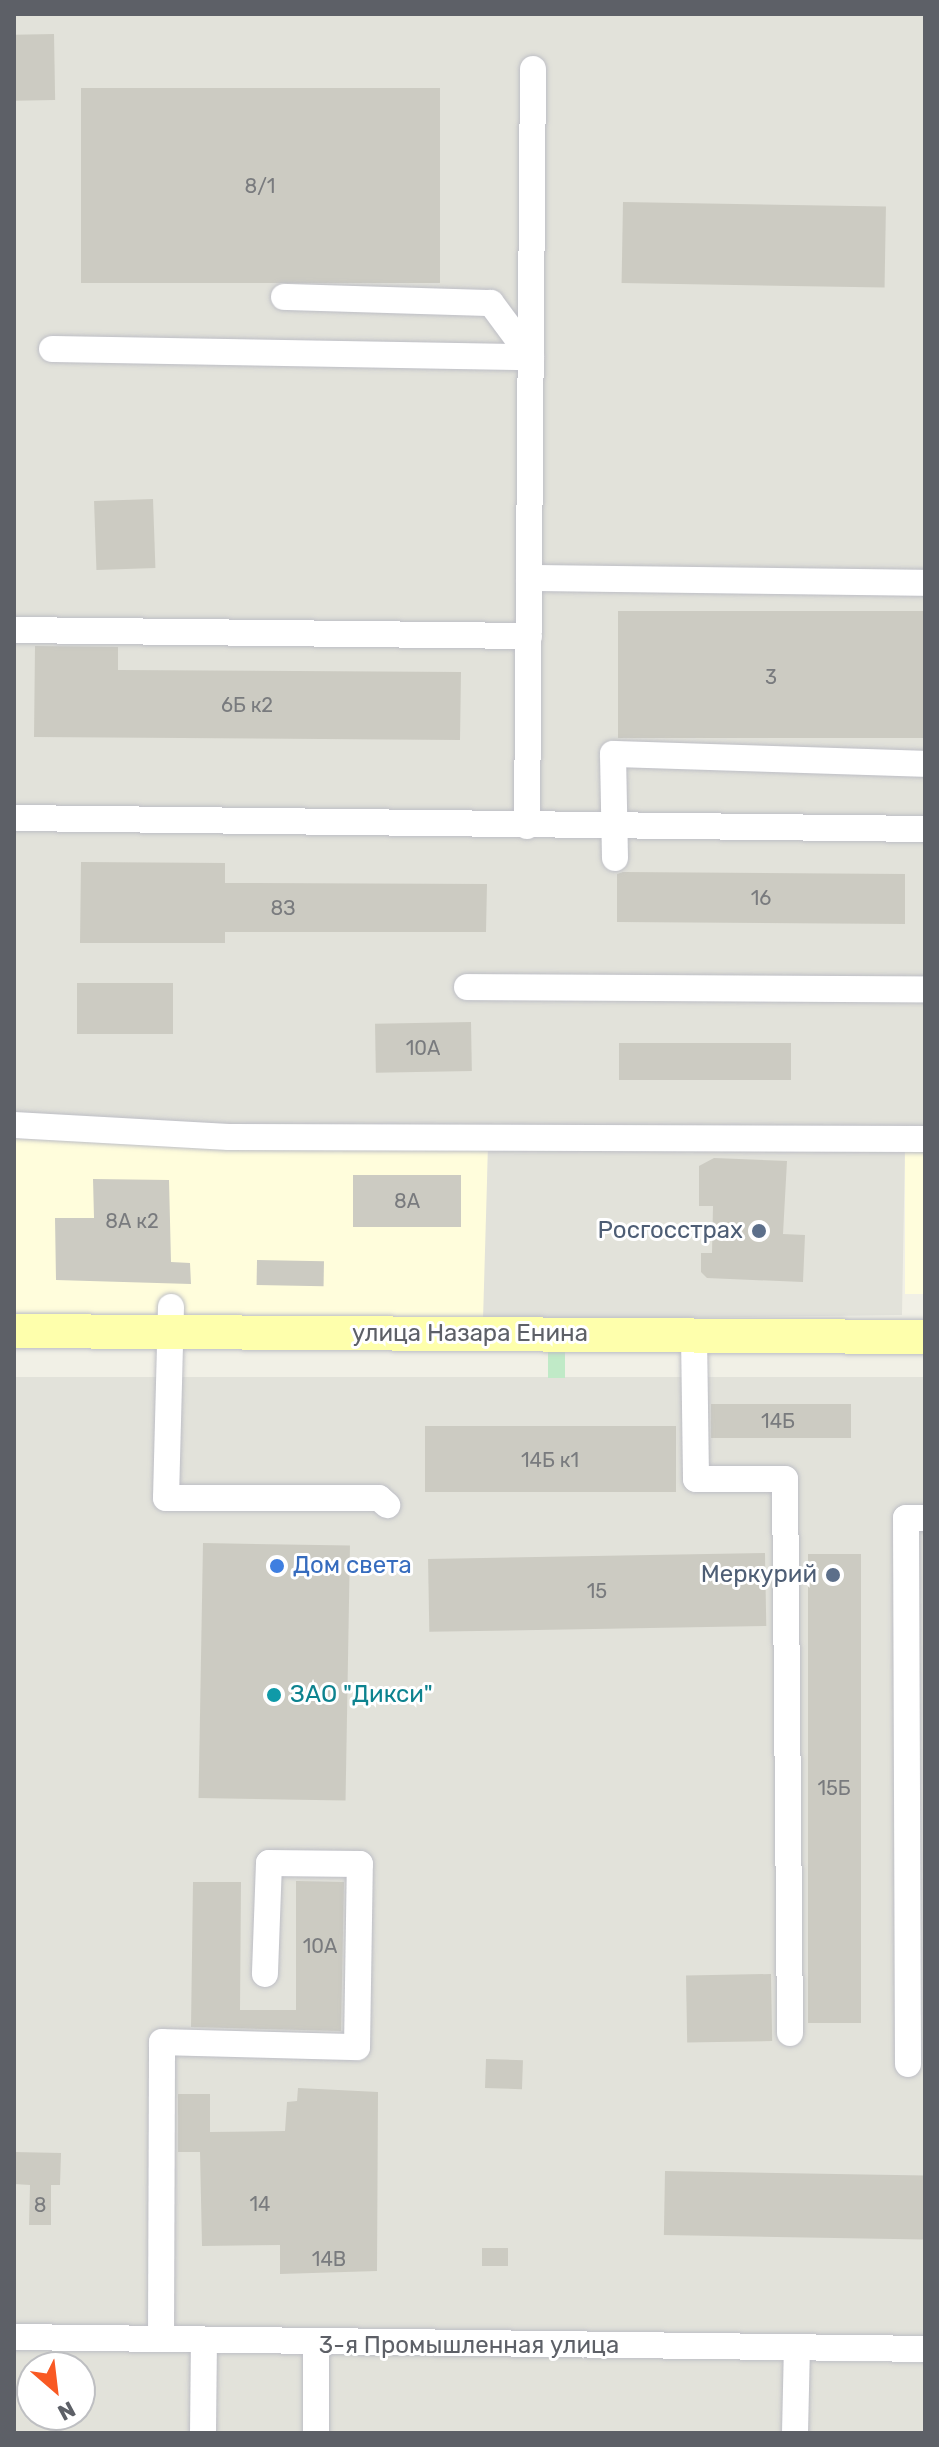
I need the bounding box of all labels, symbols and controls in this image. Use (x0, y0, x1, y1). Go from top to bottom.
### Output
house number: 8/1 (245, 174, 275, 198)
house number: 3 (765, 665, 777, 689)
house number: 6Б к2 (221, 693, 273, 717)
house number: 16 (751, 886, 771, 910)
house number: 8З (270, 896, 296, 920)
house number: 10А (406, 1036, 440, 1060)
house number: 8А (394, 1189, 420, 1213)
house number: 8А к2 (105, 1209, 159, 1233)
place label: Росгосстрах (597, 1217, 743, 1245)
marker: Росгосстрах (750, 1222, 768, 1240)
street label: улица Назара Енина (352, 1320, 588, 1348)
house number: 14Б (761, 1409, 795, 1433)
house number: 14Б к1 (521, 1448, 579, 1472)
place label: Дом света (293, 1552, 412, 1580)
marker: Дом света (268, 1557, 286, 1575)
place label: Меркурий (701, 1561, 817, 1589)
marker: Меркурий (824, 1566, 842, 1584)
house number: 15 (587, 1579, 607, 1603)
place label: ЗАО "Дикси" (290, 1681, 433, 1709)
marker: ЗАО "Дикси" (265, 1686, 283, 1704)
house number: 15Б (817, 1776, 851, 1800)
house number: 10А (303, 1934, 337, 1958)
house number: 14 (250, 2192, 270, 2216)
house number: 8 (34, 2193, 46, 2217)
house number: 14В (312, 2247, 346, 2271)
street label: 3-я Промышленная улица (319, 2332, 619, 2360)
north arrow (16, 2351, 96, 2431)
text: N (53, 2395, 80, 2426)

